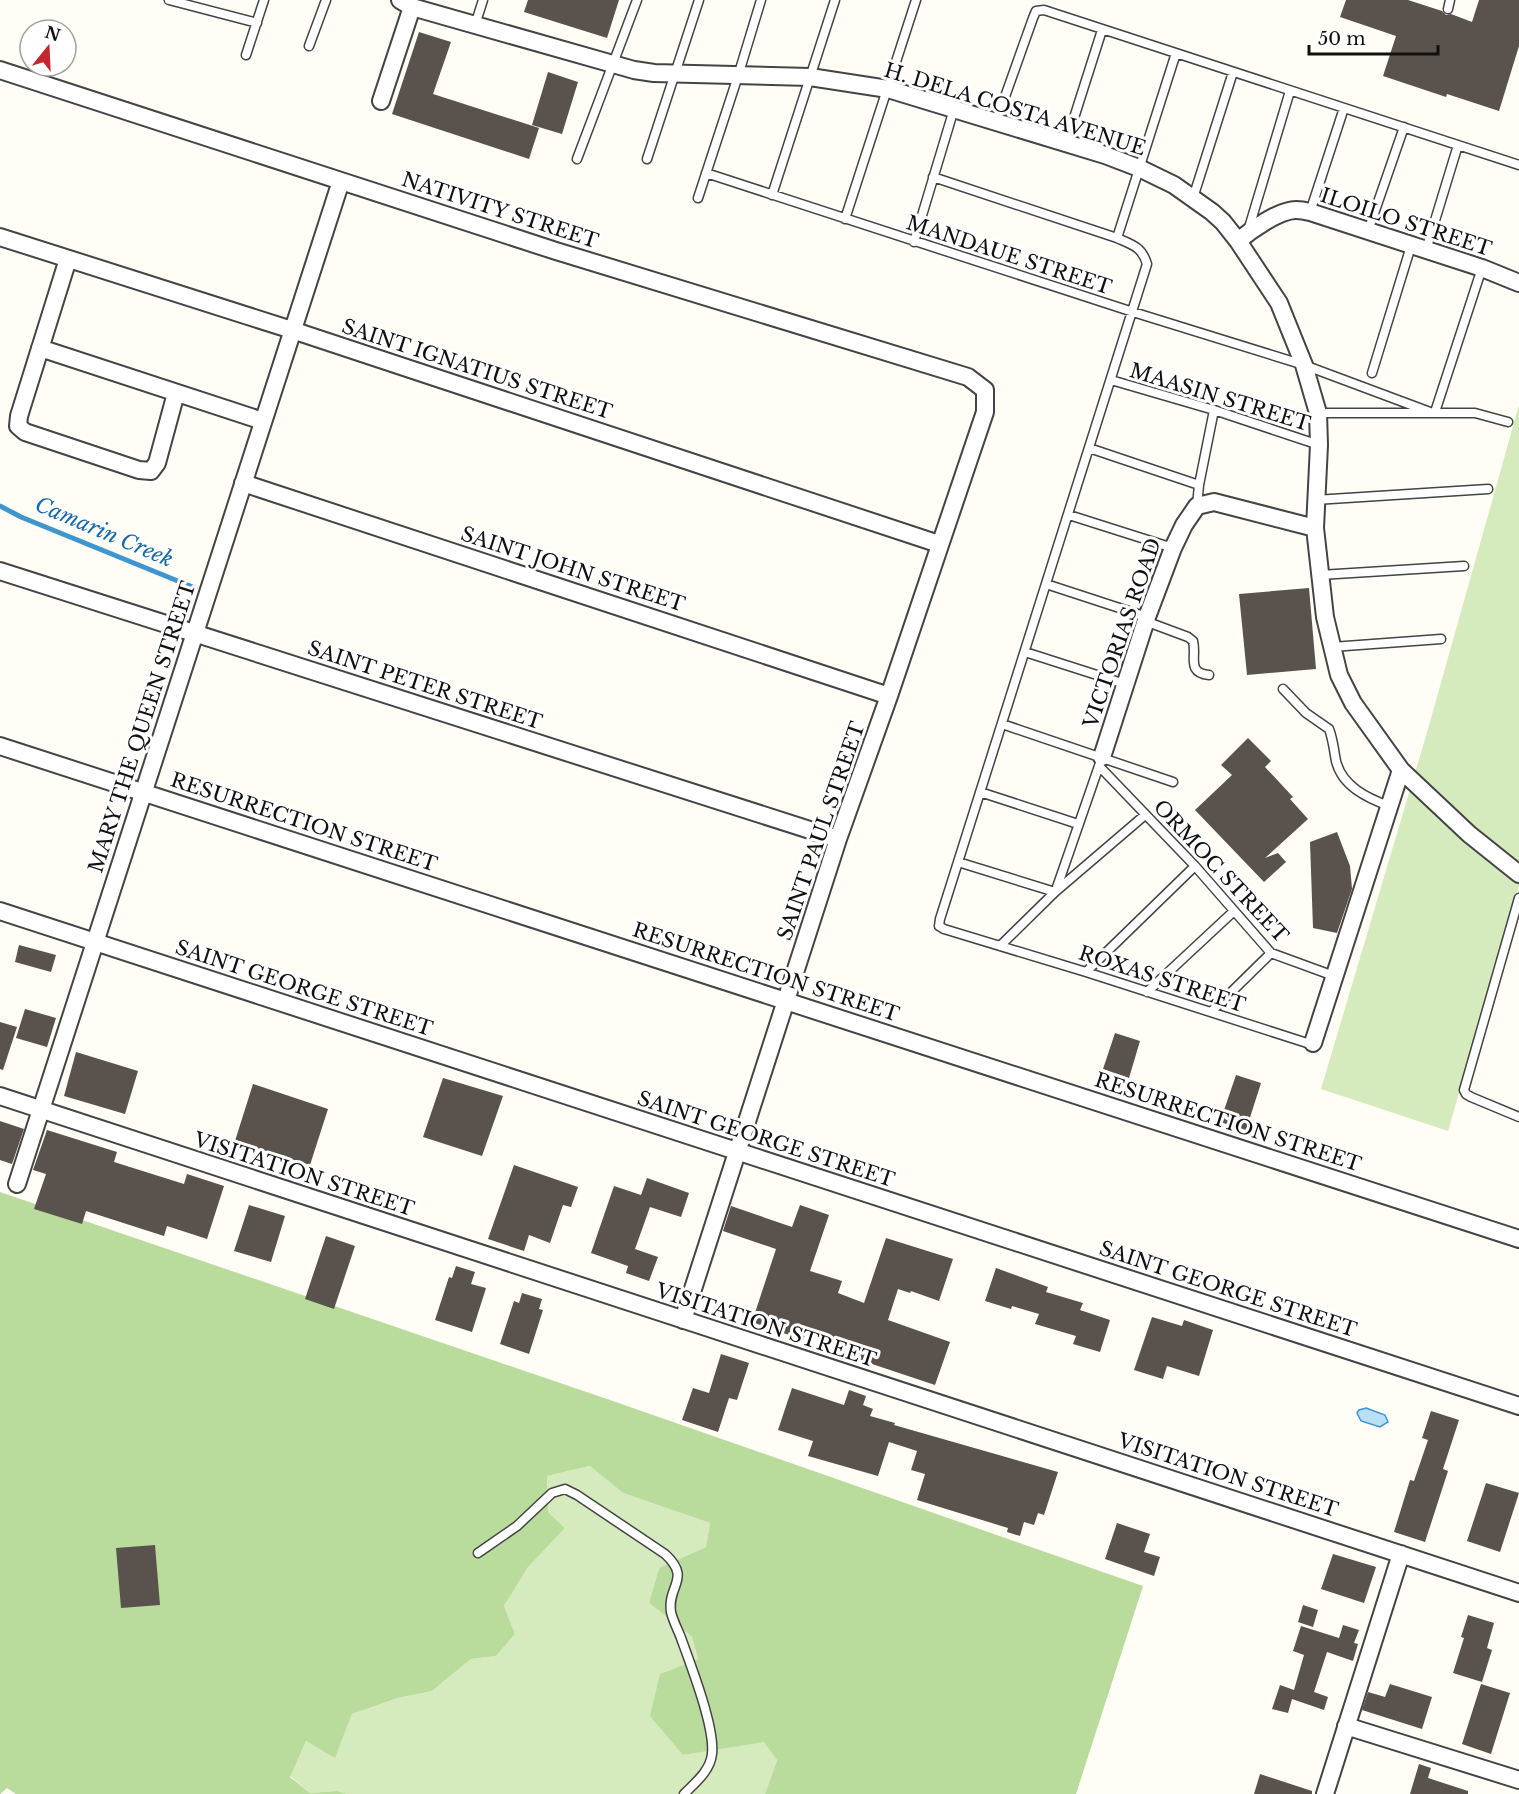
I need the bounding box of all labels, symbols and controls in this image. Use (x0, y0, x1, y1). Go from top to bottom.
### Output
north arrow (18, 18, 78, 78)
scale bar (1309, 18, 1438, 56)
text: N (42, 22, 63, 46)
text: 50 m (1318, 28, 1366, 50)
street label: H. DELA COSTA AVENUE (881, 58, 1149, 160)
street label: NATIVITY STREET (399, 167, 601, 253)
street label: ILOILO STREET (1317, 183, 1495, 261)
street label: MANDAUE STREET (903, 210, 1115, 300)
street label: SAINT IGNATIUS STREET (339, 314, 615, 424)
street label: MAASIN STREET (1127, 358, 1313, 436)
water label: Camarin Creek (31, 491, 177, 573)
street label: SAINT JOHN STREET (458, 521, 688, 617)
street label: VICTORIAS ROAD (1078, 535, 1166, 732)
street label: MARY THE QUEEN STREET (84, 578, 200, 876)
street label: SAINT PETER STREET (305, 636, 545, 734)
street label: SAINT PAUL STREET (772, 719, 870, 943)
street label: RESURRECTION STREET (168, 768, 440, 876)
street label: ORMOC STREET (1149, 795, 1293, 947)
street label: RESURRECTION STREET (630, 918, 902, 1026)
street label: SAINT GEORGE STREET (172, 935, 436, 1041)
street label: ROXAS STREET (1076, 941, 1248, 1017)
street label: RESURRECTION STREET (1092, 1068, 1364, 1176)
street label: SAINT GEORGE STREET (634, 1086, 898, 1192)
street label: VISITATION STREET (190, 1127, 417, 1221)
street label: SAINT GEORGE STREET (1096, 1236, 1360, 1342)
street label: VISITATION STREET (652, 1278, 879, 1372)
street label: VISITATION STREET (1114, 1428, 1341, 1522)

